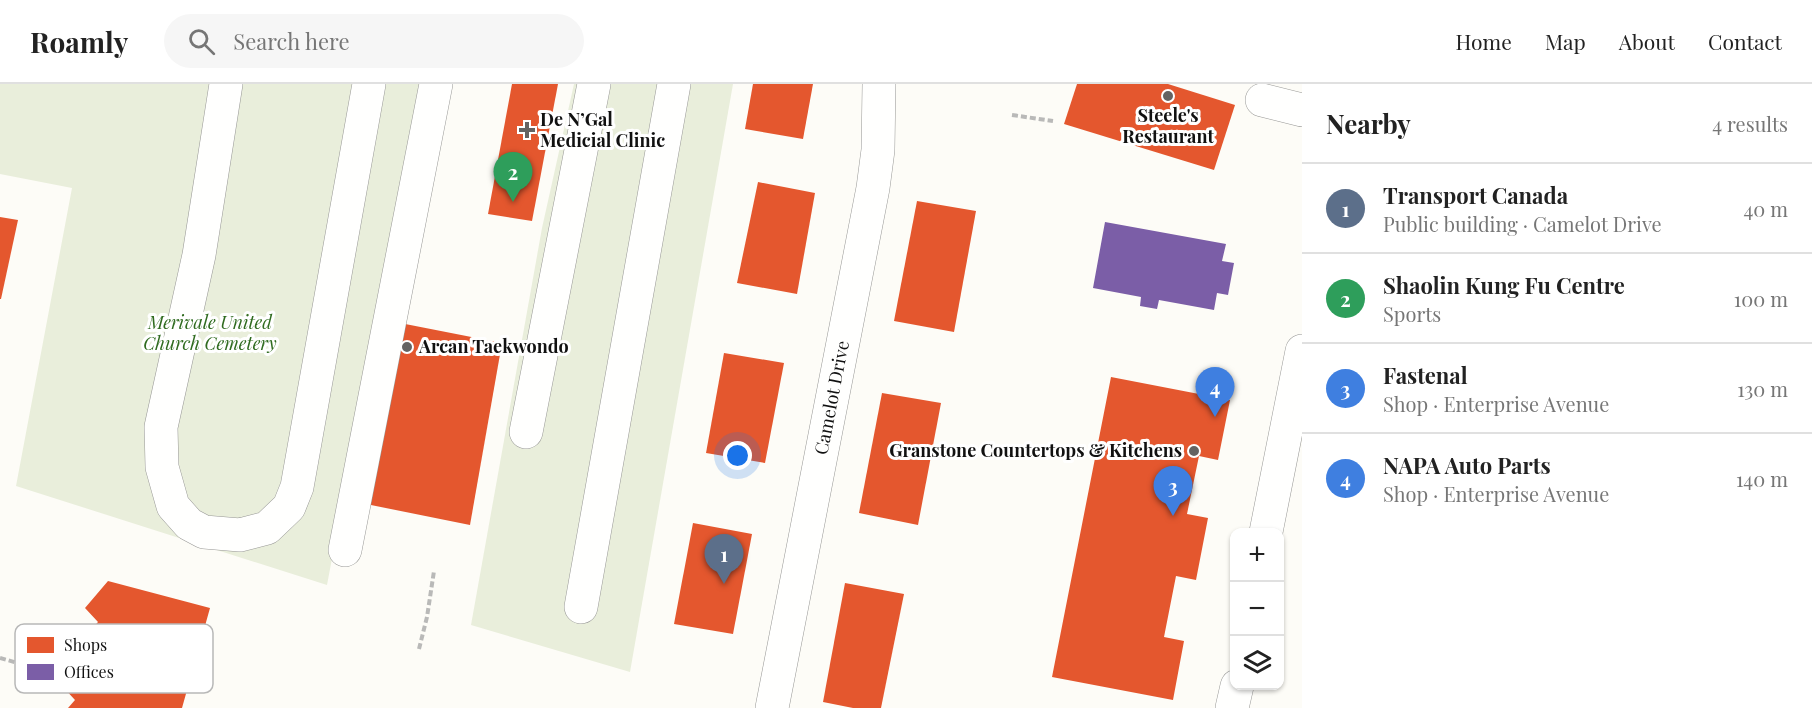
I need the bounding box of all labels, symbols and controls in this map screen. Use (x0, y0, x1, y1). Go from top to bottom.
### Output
search box (164, 14, 584, 68)
text: Roamly (30, 23, 128, 60)
icon: search (185, 25, 218, 58)
text: Search here (233, 26, 350, 56)
text: Home (1456, 27, 1512, 55)
text: Map (1545, 27, 1586, 55)
text: About (1619, 27, 1675, 55)
text: Contact (1708, 27, 1782, 55)
marker: Steele's Restaurant (1161, 89, 1175, 103)
place label: Steele's Restaurant (1122, 103, 1214, 148)
text: Nearby (1326, 106, 1411, 141)
place label: De N’Gal Medicial Clinic (540, 107, 665, 152)
text: 4 results (1712, 110, 1788, 137)
marker: De N’Gal Medicial Clinic (518, 121, 536, 139)
pin: 2 (494, 152, 532, 202)
text: Transport Canada (1383, 180, 1568, 210)
text: 1 (1342, 195, 1349, 222)
text: 40 m (1743, 195, 1788, 222)
text: Public building · Camelot Drive (1383, 210, 1662, 237)
text: Shaolin Kung Fu Centre (1383, 270, 1625, 300)
text: 2 (1340, 285, 1351, 312)
text: 100 m (1734, 285, 1788, 312)
text: Sports (1383, 300, 1441, 327)
park label: Merivale United Church Cemetery (143, 310, 277, 355)
place label: Arcan Taekwondo (418, 334, 569, 358)
street label: Camelot Drive (808, 338, 854, 457)
marker: Arcan Taekwondo (400, 340, 414, 354)
text: Fastenal (1383, 360, 1468, 390)
pin: 4 (1196, 368, 1234, 417)
text: 3 (1341, 375, 1350, 402)
text: 130 m (1737, 375, 1788, 402)
text: Shop · Enterprise Avenue (1383, 390, 1609, 417)
place label: Granstone Countertops & Kitchens (889, 438, 1182, 462)
your location (723, 441, 752, 470)
marker: Granstone Countertops & Kitchens (1187, 444, 1201, 458)
text: NAPA Auto Parts (1383, 450, 1551, 480)
text: 4 (1340, 465, 1351, 492)
text: 140 m (1736, 465, 1788, 492)
pin: 3 (1154, 466, 1192, 516)
text: Shop · Enterprise Avenue (1383, 480, 1609, 507)
map controls (1230, 528, 1284, 690)
button: + (1230, 528, 1284, 582)
pin: 1 (704, 534, 744, 584)
button: − (1230, 582, 1284, 636)
legend (15, 624, 213, 693)
text: Shops (64, 634, 107, 655)
button: layers (1230, 636, 1284, 690)
text: Offices (64, 661, 114, 682)

